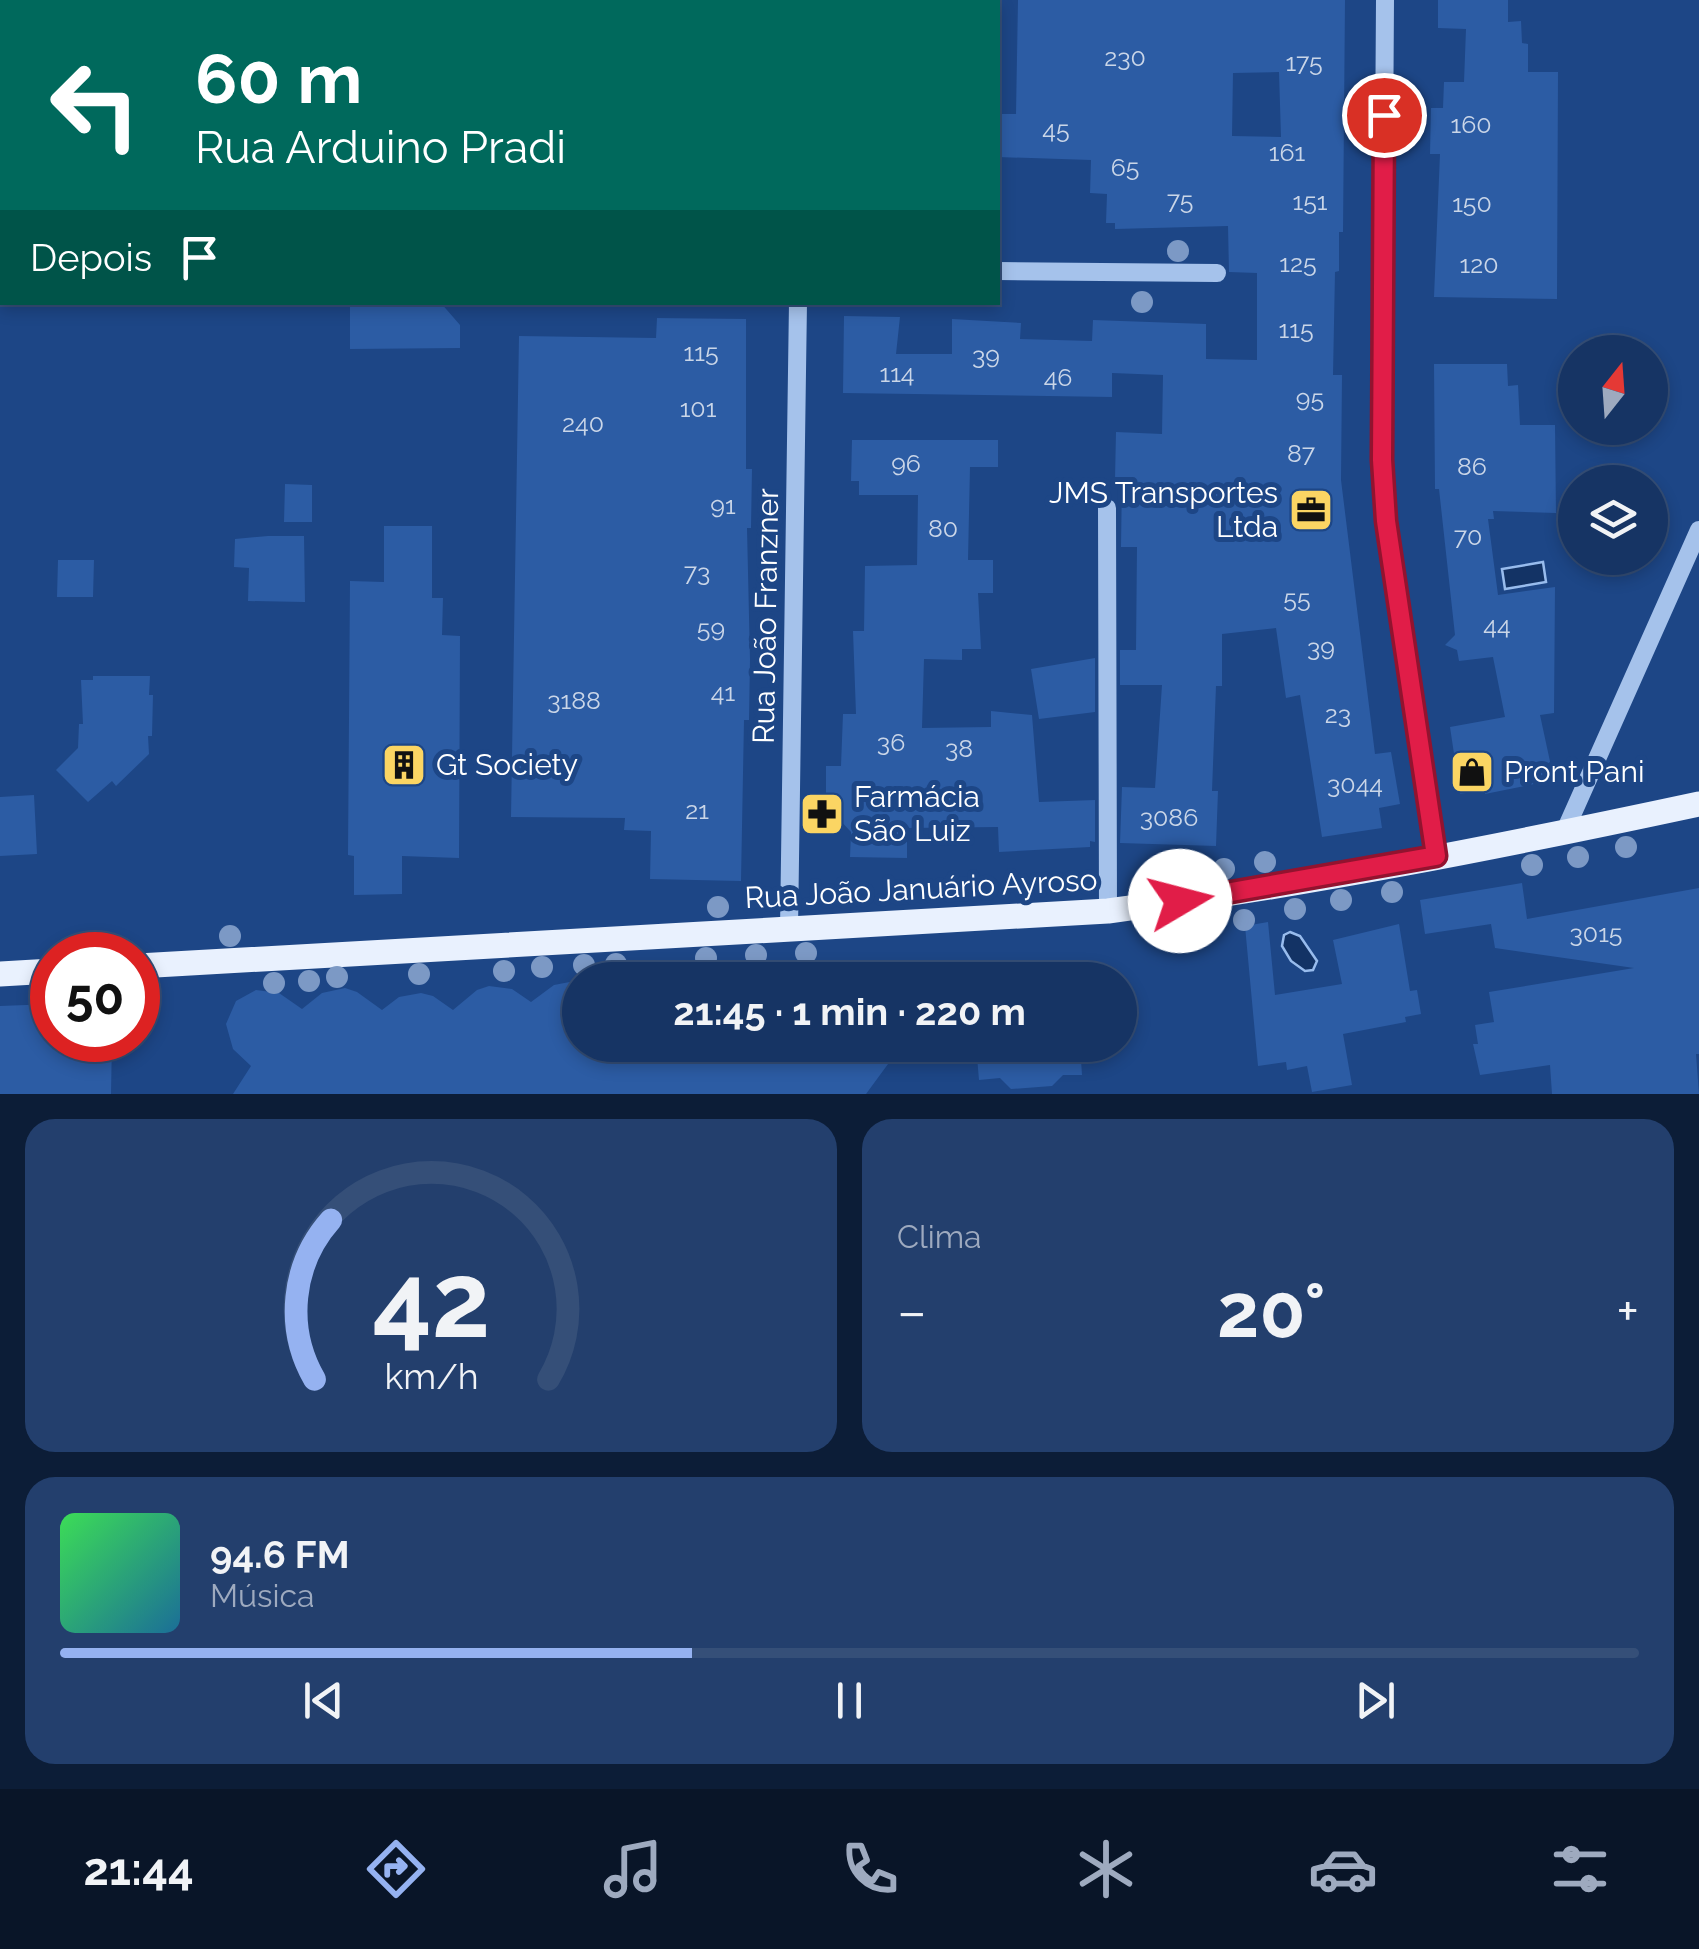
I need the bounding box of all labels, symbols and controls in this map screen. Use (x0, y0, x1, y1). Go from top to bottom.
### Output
text: 60 m (195, 37, 362, 119)
icon: left (30, 40, 160, 170)
house number: 230 (1104, 42, 1146, 72)
house number: 175 (1285, 47, 1323, 77)
pin (1342, 73, 1427, 158)
icon: arrive (1357, 88, 1412, 143)
house number: 160 (1450, 109, 1492, 139)
house number: 45 (1042, 114, 1070, 144)
text: Rua Arduino Pradi (195, 121, 566, 174)
house number: 161 (1269, 137, 1306, 167)
house number: 65 (1111, 152, 1139, 182)
house number: 75 (1167, 185, 1193, 215)
house number: 151 (1292, 186, 1328, 216)
house number: 150 (1452, 188, 1492, 218)
icon: arrive (172, 230, 227, 285)
text: Depois (30, 235, 152, 280)
house number: 125 (1279, 248, 1317, 278)
house number: 120 (1459, 249, 1499, 279)
house number: 115 (1278, 314, 1314, 344)
north arrow (1558, 335, 1668, 445)
map controls (1558, 335, 1668, 575)
house number: 115 (683, 337, 719, 367)
house number: 39 (972, 340, 1000, 370)
house number: 114 (879, 358, 915, 388)
house number: 46 (1044, 362, 1072, 392)
house number: 95 (1296, 383, 1324, 413)
house number: 101 (680, 393, 717, 423)
house number: 240 (562, 408, 604, 438)
house number: 87 (1287, 438, 1316, 468)
house number: 96 (891, 448, 921, 478)
house number: 86 (1457, 451, 1487, 481)
button: layers (1558, 465, 1668, 575)
place label: JMS Transportes Ltda (1049, 475, 1278, 544)
office icon: JMS Transportes Ltda (1288, 487, 1334, 533)
street label: Rua João Franzner (746, 488, 785, 744)
house number: 91 (710, 490, 736, 520)
house number: 80 (928, 513, 958, 543)
house number: 70 (1454, 521, 1482, 551)
house number: 73 (684, 557, 710, 587)
house number: 55 (1283, 583, 1311, 613)
house number: 44 (1483, 610, 1511, 640)
house number: 59 (697, 613, 725, 643)
house number: 39 (1307, 632, 1335, 662)
house number: 41 (711, 677, 735, 707)
house number: 3188 (547, 685, 601, 715)
house number: 23 (1325, 699, 1351, 729)
house number: 36 (877, 727, 905, 757)
house number: 38 (945, 733, 973, 763)
building icon: Gt Society (381, 742, 427, 788)
place label: Gt Society (436, 747, 578, 782)
shop icon: Pront Pani (1449, 749, 1495, 795)
place label: Pront Pani (1504, 754, 1644, 789)
house number: 3044 (1327, 769, 1383, 799)
place label: Farmácia São Luiz (854, 779, 980, 848)
pharmacy icon: Farmácia São Luiz (799, 791, 845, 837)
house number: 21 (685, 795, 709, 825)
house number: 3086 (1140, 802, 1198, 832)
position arrow (1128, 849, 1232, 953)
street label: Rua João Januário Ayroso (744, 862, 1098, 915)
house number: 3015 (1570, 918, 1622, 948)
speed limit sign: 50 (30, 932, 160, 1062)
text: 21:45 · 1 min · 220 m (673, 989, 1026, 1034)
text: Clima (897, 1218, 981, 1255)
text: 42 (372, 1239, 490, 1361)
text: 20° (1217, 1266, 1326, 1355)
text: − (897, 1279, 927, 1344)
text: + (1616, 1279, 1639, 1344)
text: km/h (384, 1355, 478, 1397)
text: 94.6 FM (210, 1532, 350, 1577)
text: Música (210, 1577, 315, 1614)
icon: previous (296, 1673, 351, 1728)
icon: pause (822, 1673, 877, 1728)
icon: next (1348, 1673, 1403, 1728)
icon: directions (361, 1834, 431, 1904)
icon: music (598, 1834, 668, 1904)
icon: phone (835, 1834, 905, 1904)
icon: climate (1071, 1834, 1141, 1904)
icon: car (1308, 1834, 1378, 1904)
icon: filters (1545, 1834, 1615, 1904)
text: 21:44 (83, 1843, 194, 1896)

